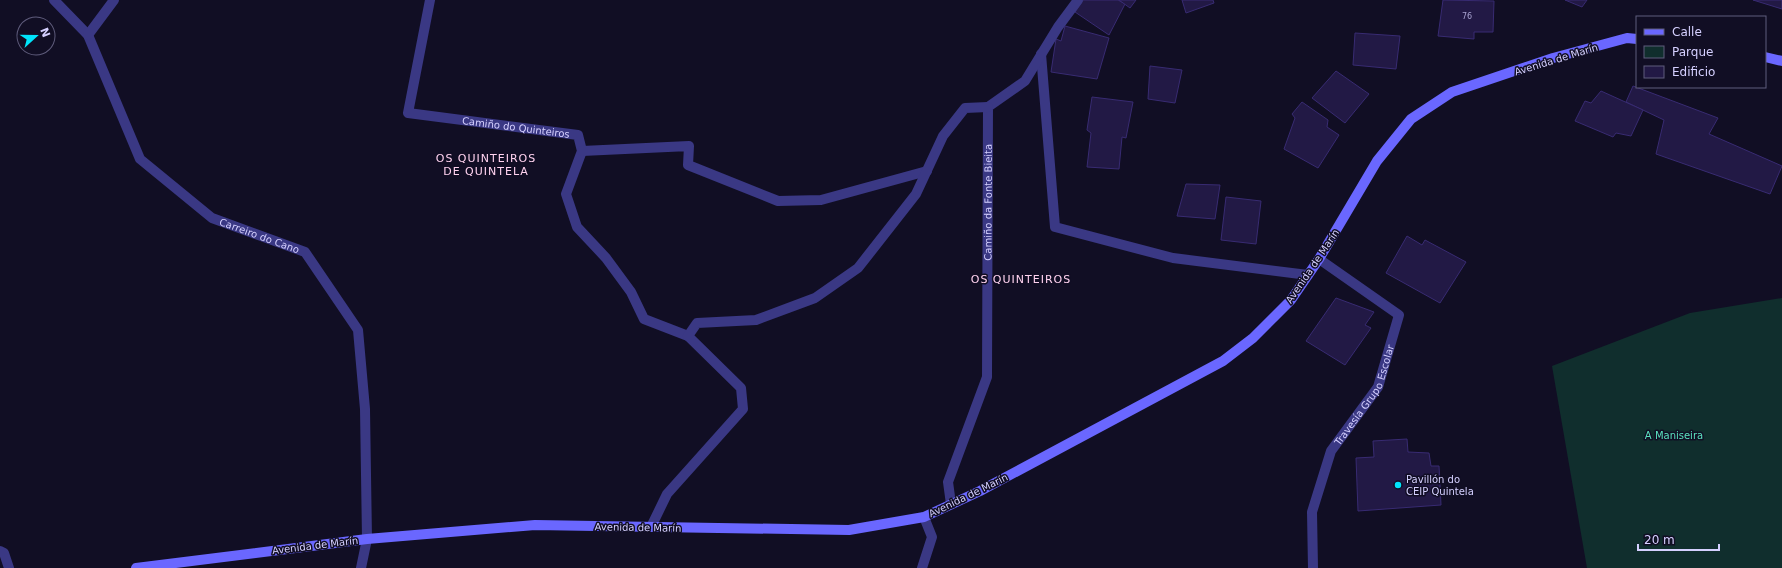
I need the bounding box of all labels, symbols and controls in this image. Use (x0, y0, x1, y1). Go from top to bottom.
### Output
house number: 76 (1462, 12, 1472, 21)
north arrow (16, 16, 56, 56)
legend (1636, 16, 1766, 88)
text: Calle (1672, 25, 1702, 39)
text: N (37, 26, 53, 39)
street label: Avenida de Marín (1513, 42, 1599, 77)
text: Parque (1672, 45, 1713, 59)
text: Edificio (1672, 65, 1715, 79)
street label: Camiño do Quinteiros (461, 115, 570, 140)
street label: Camiño da Fonte Bieita (982, 144, 994, 261)
district label: OS QUINTEIROS DE QUINTELA (436, 152, 536, 178)
street label: Carreiro do Cano (218, 216, 301, 256)
street label: Avenida de Marín (1284, 227, 1341, 305)
district label: OS QUINTEIROS (971, 273, 1071, 286)
street label: Travesía Grupo Escolar (1332, 343, 1396, 448)
park label: A Maniseira (1645, 430, 1703, 441)
street label: Avenida de Marín (927, 471, 1010, 519)
place label: Pavillón do CEIP Quintela (1406, 474, 1474, 497)
marker: Pavillón do CEIP Quintela (1393, 480, 1403, 490)
street label: Avenida de Marín (595, 521, 681, 534)
scale bar (1638, 526, 1719, 552)
text: 20 m (1644, 533, 1675, 547)
street label: Avenida de Marín (271, 535, 359, 556)

